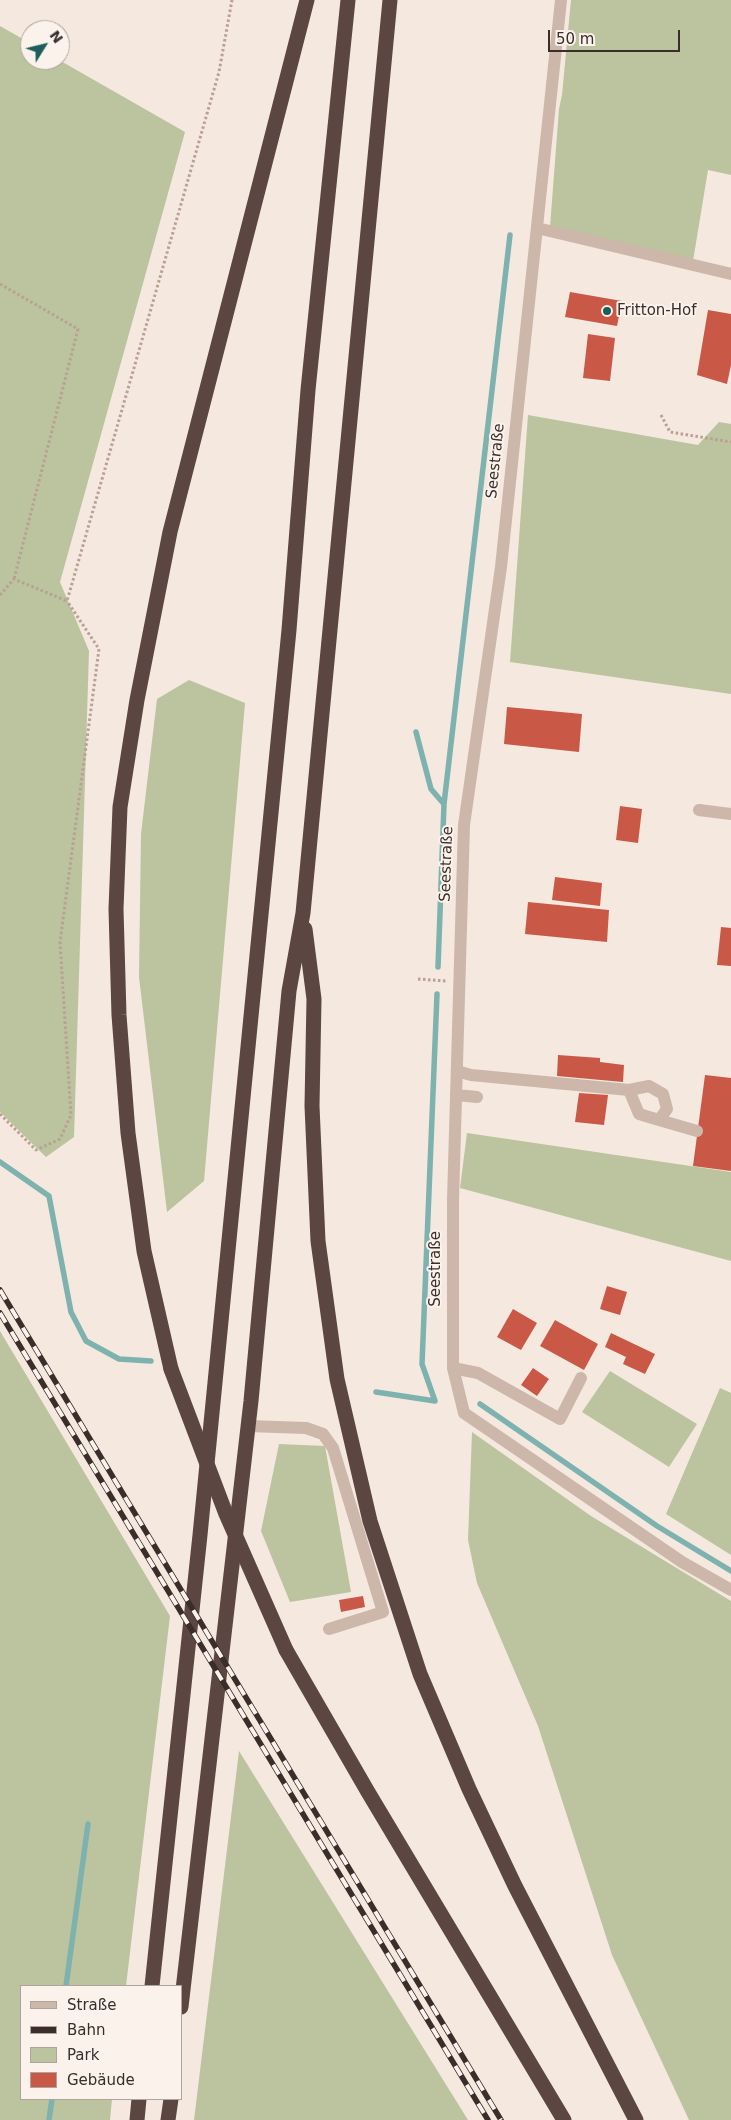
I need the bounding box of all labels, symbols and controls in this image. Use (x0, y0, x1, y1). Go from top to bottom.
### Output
north arrow (20, 20, 70, 70)
scale bar (551, 20, 684, 52)
text: N (46, 27, 66, 46)
text: 50 m (556, 30, 594, 48)
place label: Fritton-Hof (617, 302, 696, 320)
marker: Fritton-Hof (601, 305, 613, 317)
street label: Seestraße (483, 422, 509, 500)
street label: Seestraße (437, 826, 457, 902)
street label: Seestraße (427, 1231, 445, 1307)
legend (20, 1985, 182, 2100)
text: Straße (67, 1996, 116, 2014)
text: Bahn (67, 2021, 106, 2039)
text: Park (67, 2046, 99, 2064)
text: Gebäude (67, 2071, 135, 2089)

